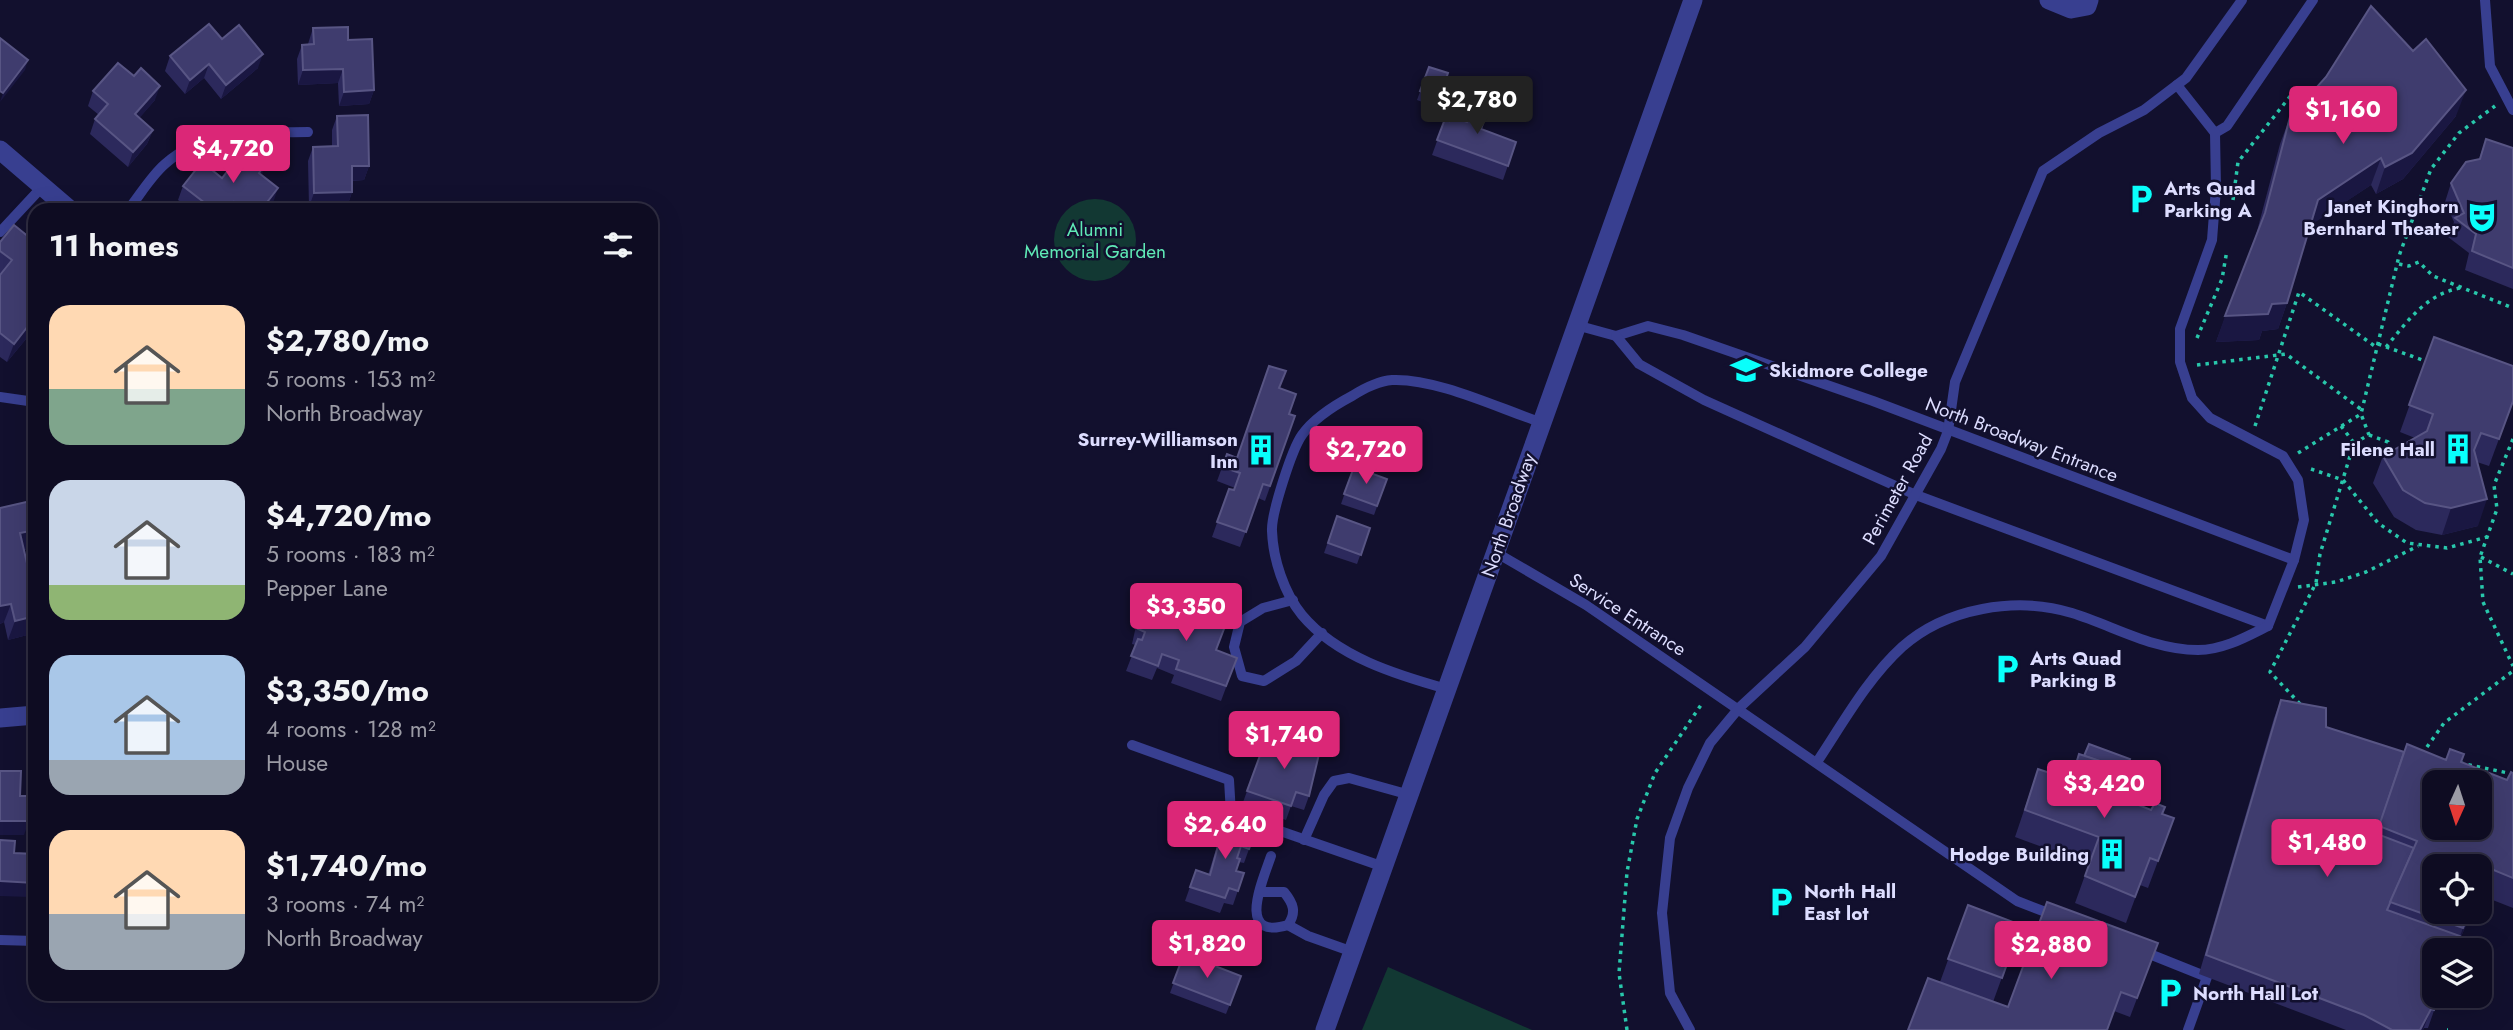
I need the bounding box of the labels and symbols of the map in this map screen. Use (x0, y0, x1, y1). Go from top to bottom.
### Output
pin: $2,780 (1420, 76, 1534, 136)
pin: $1,160 (2286, 86, 2400, 146)
pin: $4,720 (176, 125, 290, 185)
place label: Arts Quad Parking A (2163, 175, 2255, 224)
parking icon: Arts Quad Parking A (2124, 182, 2158, 216)
place label: Janet Kinghorn Bernhard Theater (2303, 193, 2459, 242)
theatre icon: Janet Kinghorn Bernhard Theater (2465, 200, 2499, 234)
park label: Alumni Memorial Garden (1024, 216, 1166, 265)
school or university icon: Skidmore College (1729, 353, 1763, 387)
place label: Skidmore College (1769, 357, 1928, 384)
street label: North Broadway Entrance (1922, 390, 2122, 489)
place label: Surrey-Williamson Inn (1078, 426, 1238, 475)
pin: $2,720 (1309, 426, 1423, 486)
street label: Perimeter Road (1856, 429, 1939, 550)
building icon: Filene Hall (2441, 432, 2475, 466)
building icon: Surrey-Williamson Inn (1244, 433, 1278, 467)
place label: Filene Hall (2340, 436, 2435, 463)
street label: North Broadway (1475, 449, 1543, 581)
street label: Service Entrance (1564, 566, 1692, 663)
pin: $3,350 (1129, 584, 1243, 643)
place label: Arts Quad Parking B (2029, 645, 2121, 694)
parking icon: Arts Quad Parking B (1990, 652, 2024, 686)
pin: $1,740 (1227, 712, 1341, 771)
pin: $3,420 (2047, 760, 2161, 820)
north arrow (2422, 770, 2492, 840)
pin: $2,640 (1168, 802, 1282, 861)
pin: $1,480 (2270, 820, 2384, 879)
building icon: Hodge Building (2095, 837, 2129, 871)
place label: Hodge Building (1950, 841, 2089, 868)
place label: North Hall East lot (1804, 878, 1896, 927)
parking icon: North Hall East lot (1764, 885, 1798, 919)
pin: $1,820 (1150, 920, 1264, 980)
pin: $2,880 (1994, 922, 2108, 981)
parking icon: North Hall Lot (2153, 976, 2187, 1010)
place label: North Hall Lot (2193, 980, 2318, 1007)

